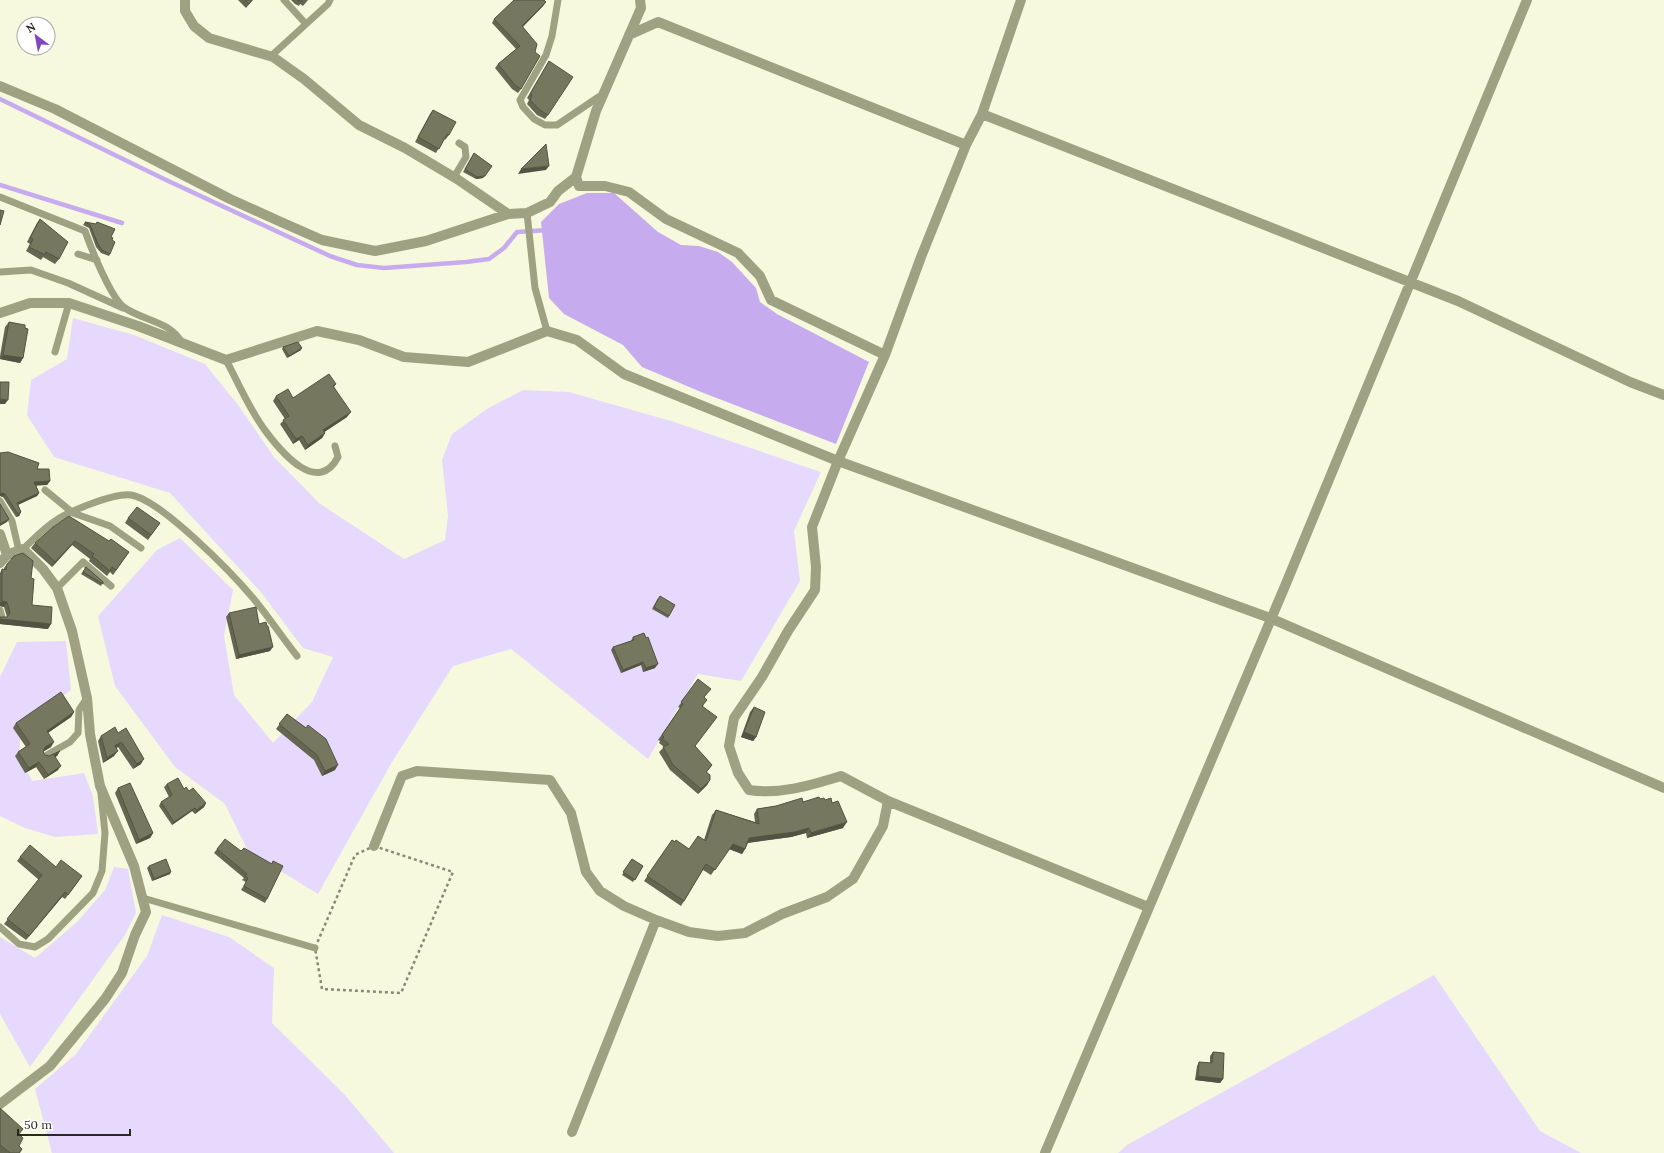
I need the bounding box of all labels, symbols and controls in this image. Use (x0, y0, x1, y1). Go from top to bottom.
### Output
north arrow (16, 16, 56, 56)
text: N (23, 19, 38, 36)
scale bar (18, 1111, 130, 1137)
text: 50 m (24, 1117, 52, 1132)

